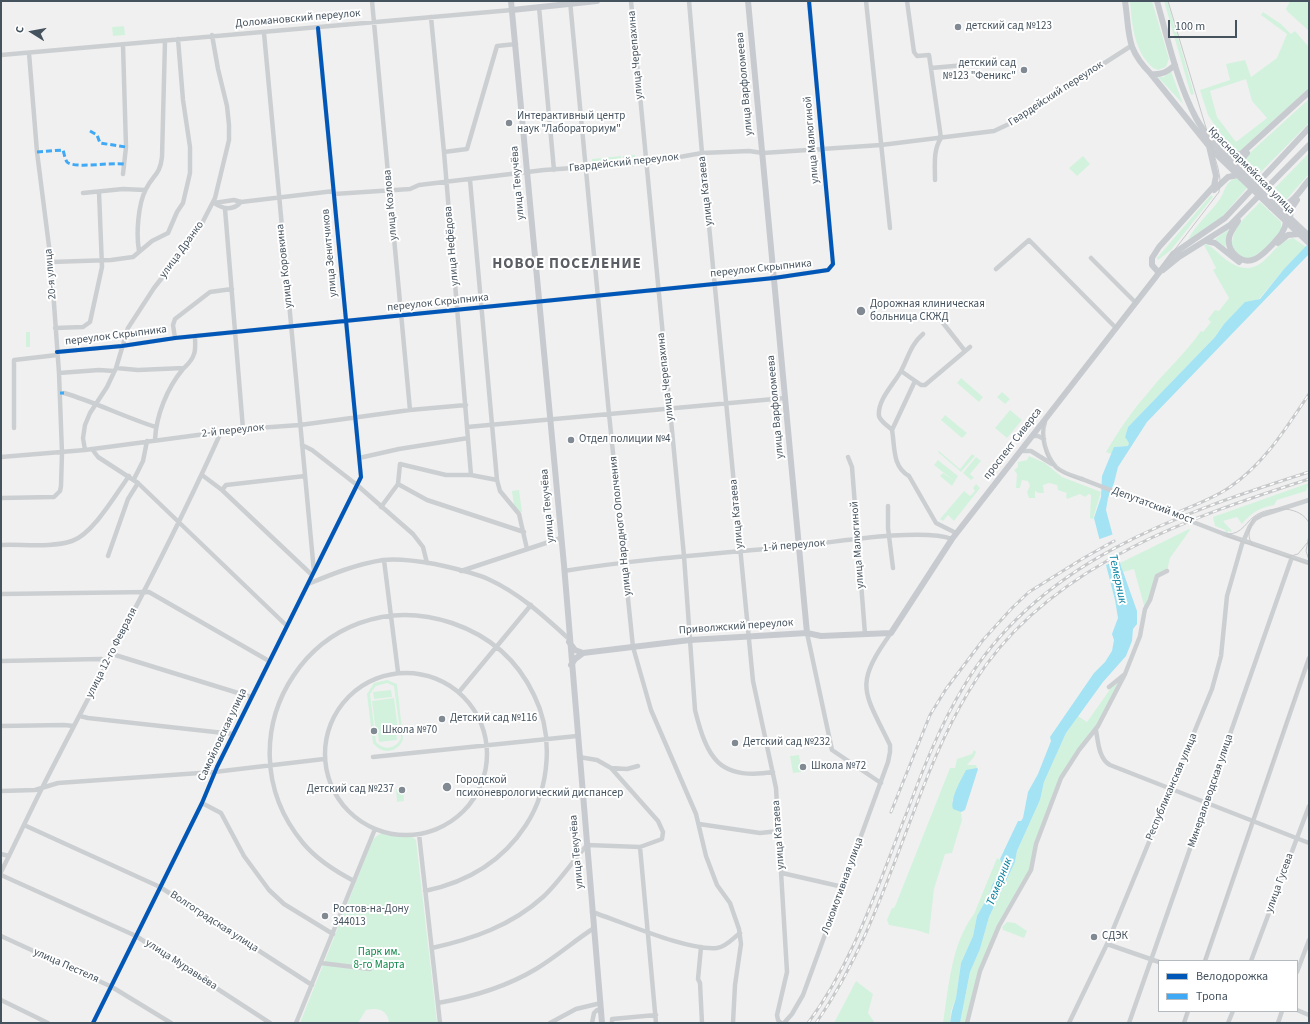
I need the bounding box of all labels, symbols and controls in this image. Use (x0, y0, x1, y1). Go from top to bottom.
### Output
street label: Доломановский переулок (235, 7, 361, 31)
street label: улица Черепахина (626, 10, 646, 100)
north arrow (12, 12, 52, 52)
scale bar (1170, 12, 1239, 38)
text: 100 m (1175, 18, 1205, 35)
place label: детский сад №123 (966, 20, 1052, 34)
marker: детский сад №123 (953, 22, 963, 32)
text: С (12, 25, 28, 34)
street label: улица Варфоломеева (734, 32, 756, 136)
place label: детский сад №123 "Феникс" (942, 57, 1016, 83)
street label: Гвардейский переулок (1006, 58, 1106, 130)
marker: детский сад №123 "Феникс" (1019, 65, 1029, 75)
street label: улица Малюгиной (802, 96, 822, 184)
place label: Интерактивный центр наук "Лабораториум" (517, 110, 625, 136)
marker: Интерактивный центр наук "Лабораториум" (504, 118, 514, 128)
street label: Красноармейская улица (1205, 125, 1297, 217)
street label: улица Текучёва (508, 145, 528, 221)
street label: Гвардейский переулок (569, 151, 679, 175)
street label: улица Катаева (696, 156, 716, 226)
street label: улица Козлова (381, 169, 401, 241)
street label: улица Нефёдова (442, 206, 462, 286)
street label: улица Зенитчиков (320, 208, 340, 298)
street label: улица Дранко (157, 219, 207, 281)
street label: улица Коровкина (274, 223, 296, 309)
street label: 20-я улица (42, 248, 60, 300)
district label: НОВОЕ ПОСЕЛЕНИЕ (492, 256, 642, 274)
street label: переулок Скрыпника (709, 257, 813, 281)
street label: переулок Скрыпника (386, 291, 490, 315)
place label: Дорожная клиническая больница СКЖД (870, 298, 985, 324)
marker: Дорожная клиническая больница СКЖД (855, 305, 867, 317)
street label: переулок Скрыпника (64, 323, 168, 349)
street label: улица Черепахина (655, 332, 677, 422)
street label: улица Варфоломеева (765, 355, 787, 459)
street label: проспект Сиверса (981, 406, 1045, 482)
street label: 2-й переулок (201, 421, 265, 441)
place label: Отдел полиции №4 (579, 433, 671, 447)
marker: Отдел полиции №4 (566, 435, 576, 445)
street label: улица Народного Ополчения (607, 456, 635, 596)
street label: улица Текучёва (538, 468, 558, 544)
street label: улица Катаева (727, 479, 747, 549)
street label: Депутатский мост (1110, 484, 1196, 528)
street label: улица Малюгиной (848, 501, 868, 589)
street label: 1-й переулок (762, 537, 826, 555)
water label: Темерник (1105, 553, 1129, 605)
street label: улица 12-го Февраля (83, 606, 141, 700)
street label: Приволжский переулок (678, 616, 794, 638)
street label: Самойловская улица (196, 686, 250, 784)
place label: Детский сад №116 (450, 712, 537, 726)
marker: Детский сад №116 (437, 714, 447, 724)
place label: Школа №70 (382, 724, 437, 738)
marker: Школа №70 (369, 726, 379, 736)
street label: Республиканская улица (1143, 731, 1201, 843)
street label: Минераловодская улица (1185, 733, 1237, 849)
place label: Детский сад №232 (743, 736, 830, 750)
marker: Детский сад №232 (730, 738, 740, 748)
place label: Школа №72 (811, 760, 866, 774)
marker: Школа №72 (798, 762, 808, 772)
place label: Городской психоневрологический диспансер (456, 774, 623, 800)
marker: Городской психоневрологический диспансер (441, 781, 453, 793)
place label: Детский сад №237 (307, 783, 394, 797)
marker: Детский сад №237 (397, 785, 407, 795)
street label: улица Катаева (770, 800, 788, 870)
street label: улица Текучёва (567, 814, 587, 890)
street label: Локомотивная улица (819, 836, 867, 936)
street label: улица Гусева (1263, 851, 1297, 915)
water label: Темерник (984, 856, 1016, 908)
street label: Волгоградская улица (167, 888, 261, 956)
place label: Ростов-на-Дону 344013 (333, 903, 409, 929)
marker: Ростов-на-Дону 344013 (320, 911, 330, 921)
place label: СДЭК (1102, 930, 1128, 944)
marker: СДЭК (1089, 932, 1099, 942)
street label: улица Муравьёва (142, 937, 220, 993)
street label: улица Пестеля (31, 946, 101, 986)
park label: Парк им. 8-го Марта (354, 946, 404, 972)
legend (1158, 960, 1298, 1012)
text: Велодорожка (1196, 968, 1268, 985)
text: Тропа (1196, 988, 1228, 1005)

